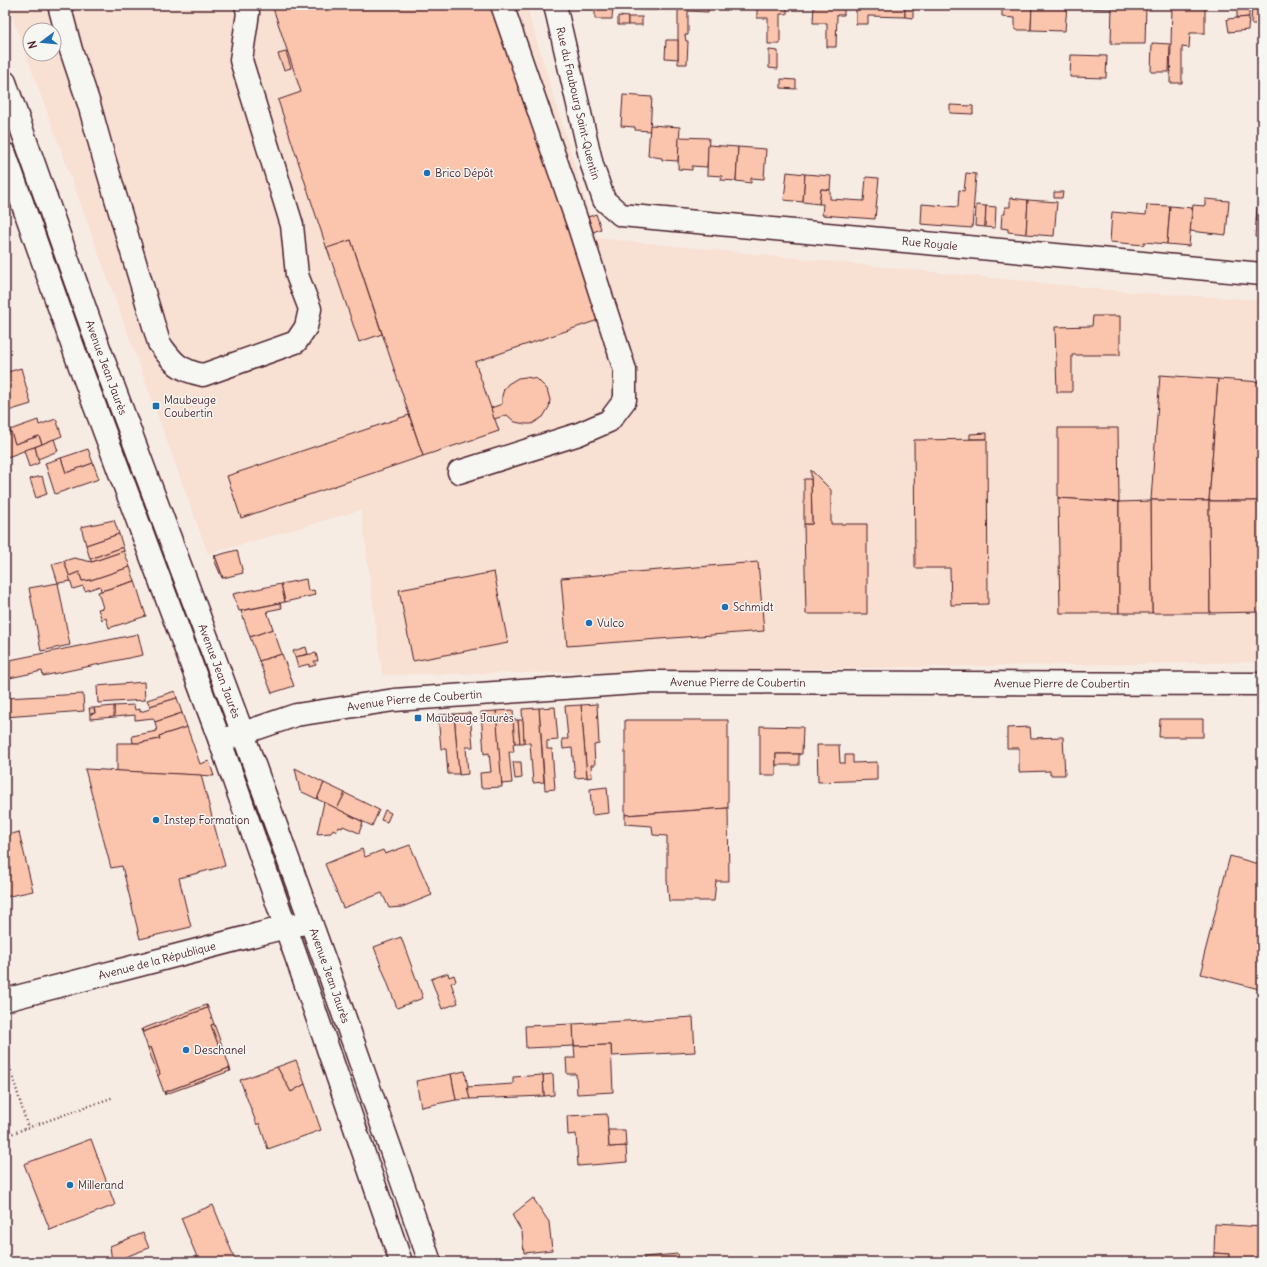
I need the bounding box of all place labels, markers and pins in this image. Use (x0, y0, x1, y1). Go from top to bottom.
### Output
place label: Brico Dépôt (435, 166, 494, 180)
marker: Brico Dépôt (422, 168, 432, 178)
place label: Maubeuge Coubertin (164, 393, 216, 420)
marker: Maubeuge Coubertin (151, 401, 161, 411)
place label: Schmidt (733, 600, 774, 614)
marker: Schmidt (720, 602, 730, 612)
place label: Vulco (597, 616, 624, 630)
marker: Vulco (584, 618, 594, 628)
place label: Maubeuge Jaurès (426, 711, 514, 725)
marker: Maubeuge Jaurès (413, 713, 423, 723)
place label: Instep Formation (164, 813, 250, 827)
marker: Instep Formation (151, 815, 161, 825)
place label: Deschanel (194, 1043, 246, 1057)
marker: Deschanel (181, 1045, 191, 1055)
place label: Millerand (78, 1178, 124, 1192)
marker: Millerand (65, 1180, 75, 1190)

